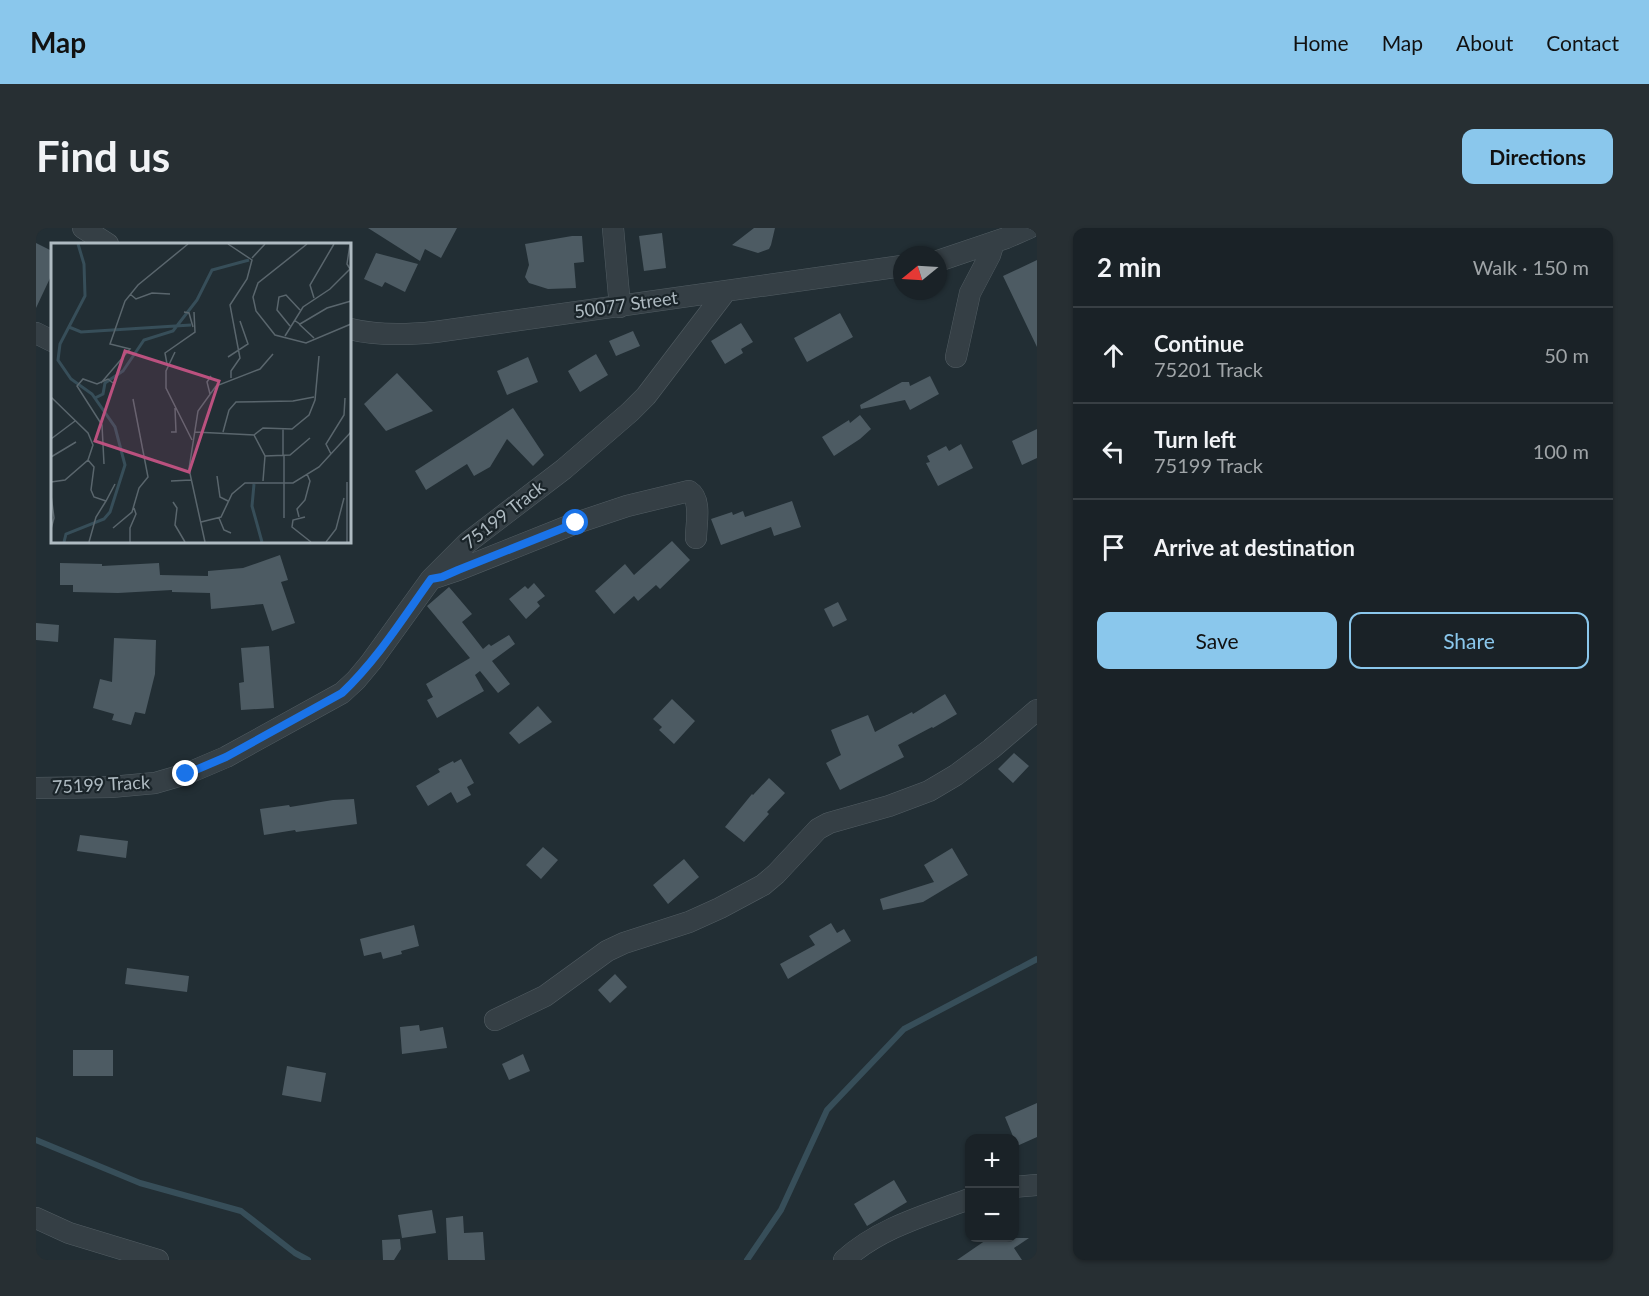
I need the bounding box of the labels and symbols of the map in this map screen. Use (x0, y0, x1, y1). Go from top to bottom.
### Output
inset map (51, 243, 351, 543)
north arrow (893, 246, 947, 300)
street label: 50077 Street (573, 286, 680, 322)
street label: 75199 Track (458, 475, 549, 553)
route start (562, 509, 588, 535)
route end (172, 760, 198, 786)
street label: 75199 Track (51, 770, 151, 798)

